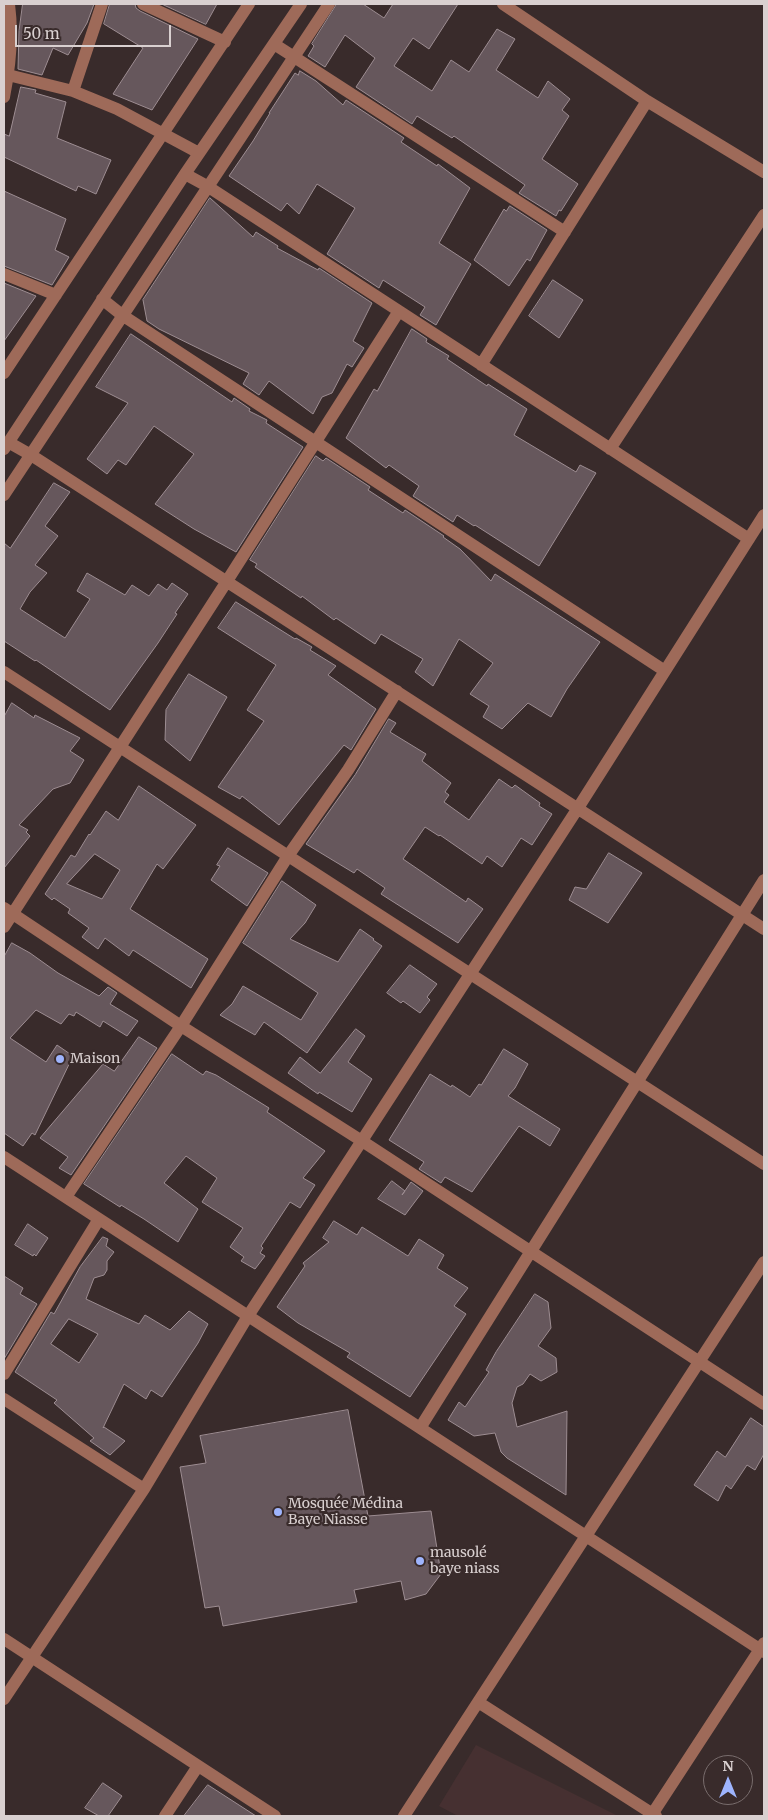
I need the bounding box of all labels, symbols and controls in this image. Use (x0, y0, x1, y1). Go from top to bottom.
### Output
scale bar (18, 15, 174, 47)
text: 50 m (23, 24, 60, 43)
place label: Maison (70, 1051, 120, 1067)
marker: Maison (54, 1053, 66, 1065)
place label: Mosquée Médina Baye Niasse (288, 1496, 403, 1528)
marker: Mosquée Médina Baye Niasse (272, 1506, 284, 1518)
place label: mausolé baye niass (430, 1545, 500, 1578)
marker: mausolé baye niass (414, 1555, 426, 1567)
north arrow (703, 1755, 753, 1805)
text: N (722, 1757, 734, 1775)

